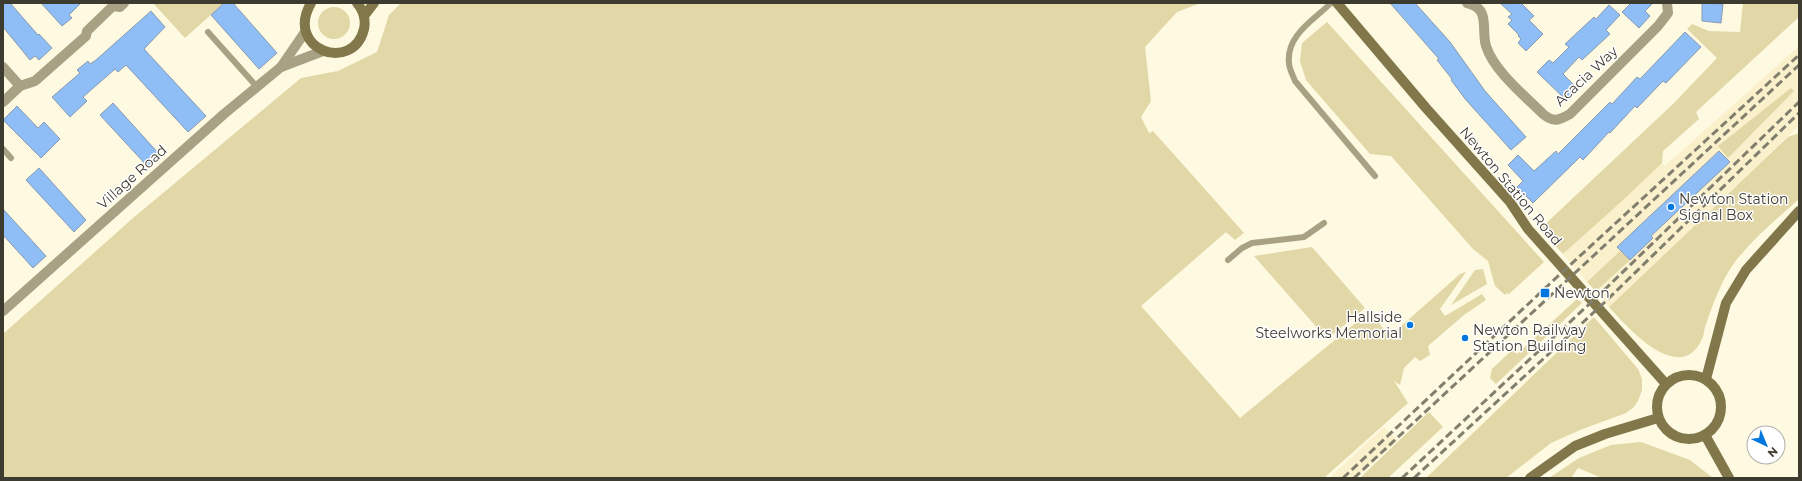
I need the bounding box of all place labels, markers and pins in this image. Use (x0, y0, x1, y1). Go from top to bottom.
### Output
place label: Newton Station Signal Box (1679, 190, 1788, 224)
marker: Newton Station Signal Box (1666, 202, 1676, 212)
place label: Newton (1554, 284, 1610, 302)
marker: Newton (1539, 287, 1551, 299)
place label: Hallside Steelworks Memorial (1256, 308, 1402, 342)
marker: Hallside Steelworks Memorial (1405, 320, 1415, 330)
place label: Newton Railway Station Building (1473, 321, 1586, 355)
marker: Newton Railway Station Building (1460, 333, 1470, 343)

